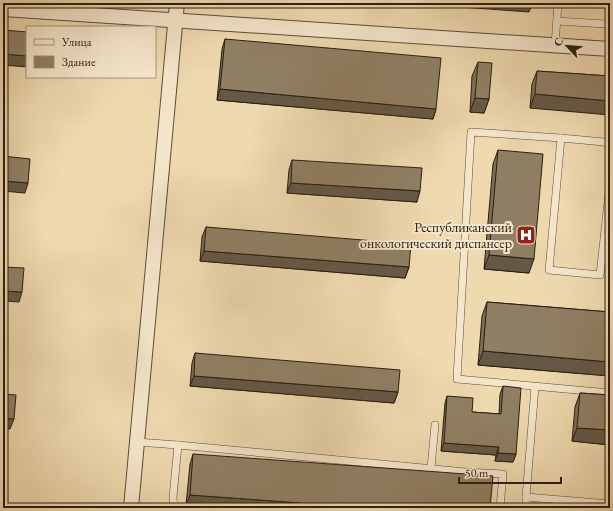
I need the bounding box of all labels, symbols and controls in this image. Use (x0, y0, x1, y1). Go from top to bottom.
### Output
legend (26, 26, 156, 78)
north arrow (547, 26, 587, 66)
text: Улица (61, 34, 92, 50)
text: С (550, 35, 566, 48)
text: Здание (62, 54, 96, 70)
place label: Республиканский онкологический диспансер (360, 218, 513, 252)
hospital icon: Республиканский онкологический диспансер (515, 224, 537, 246)
scale bar (459, 459, 561, 485)
text: 50 m (465, 465, 489, 481)

